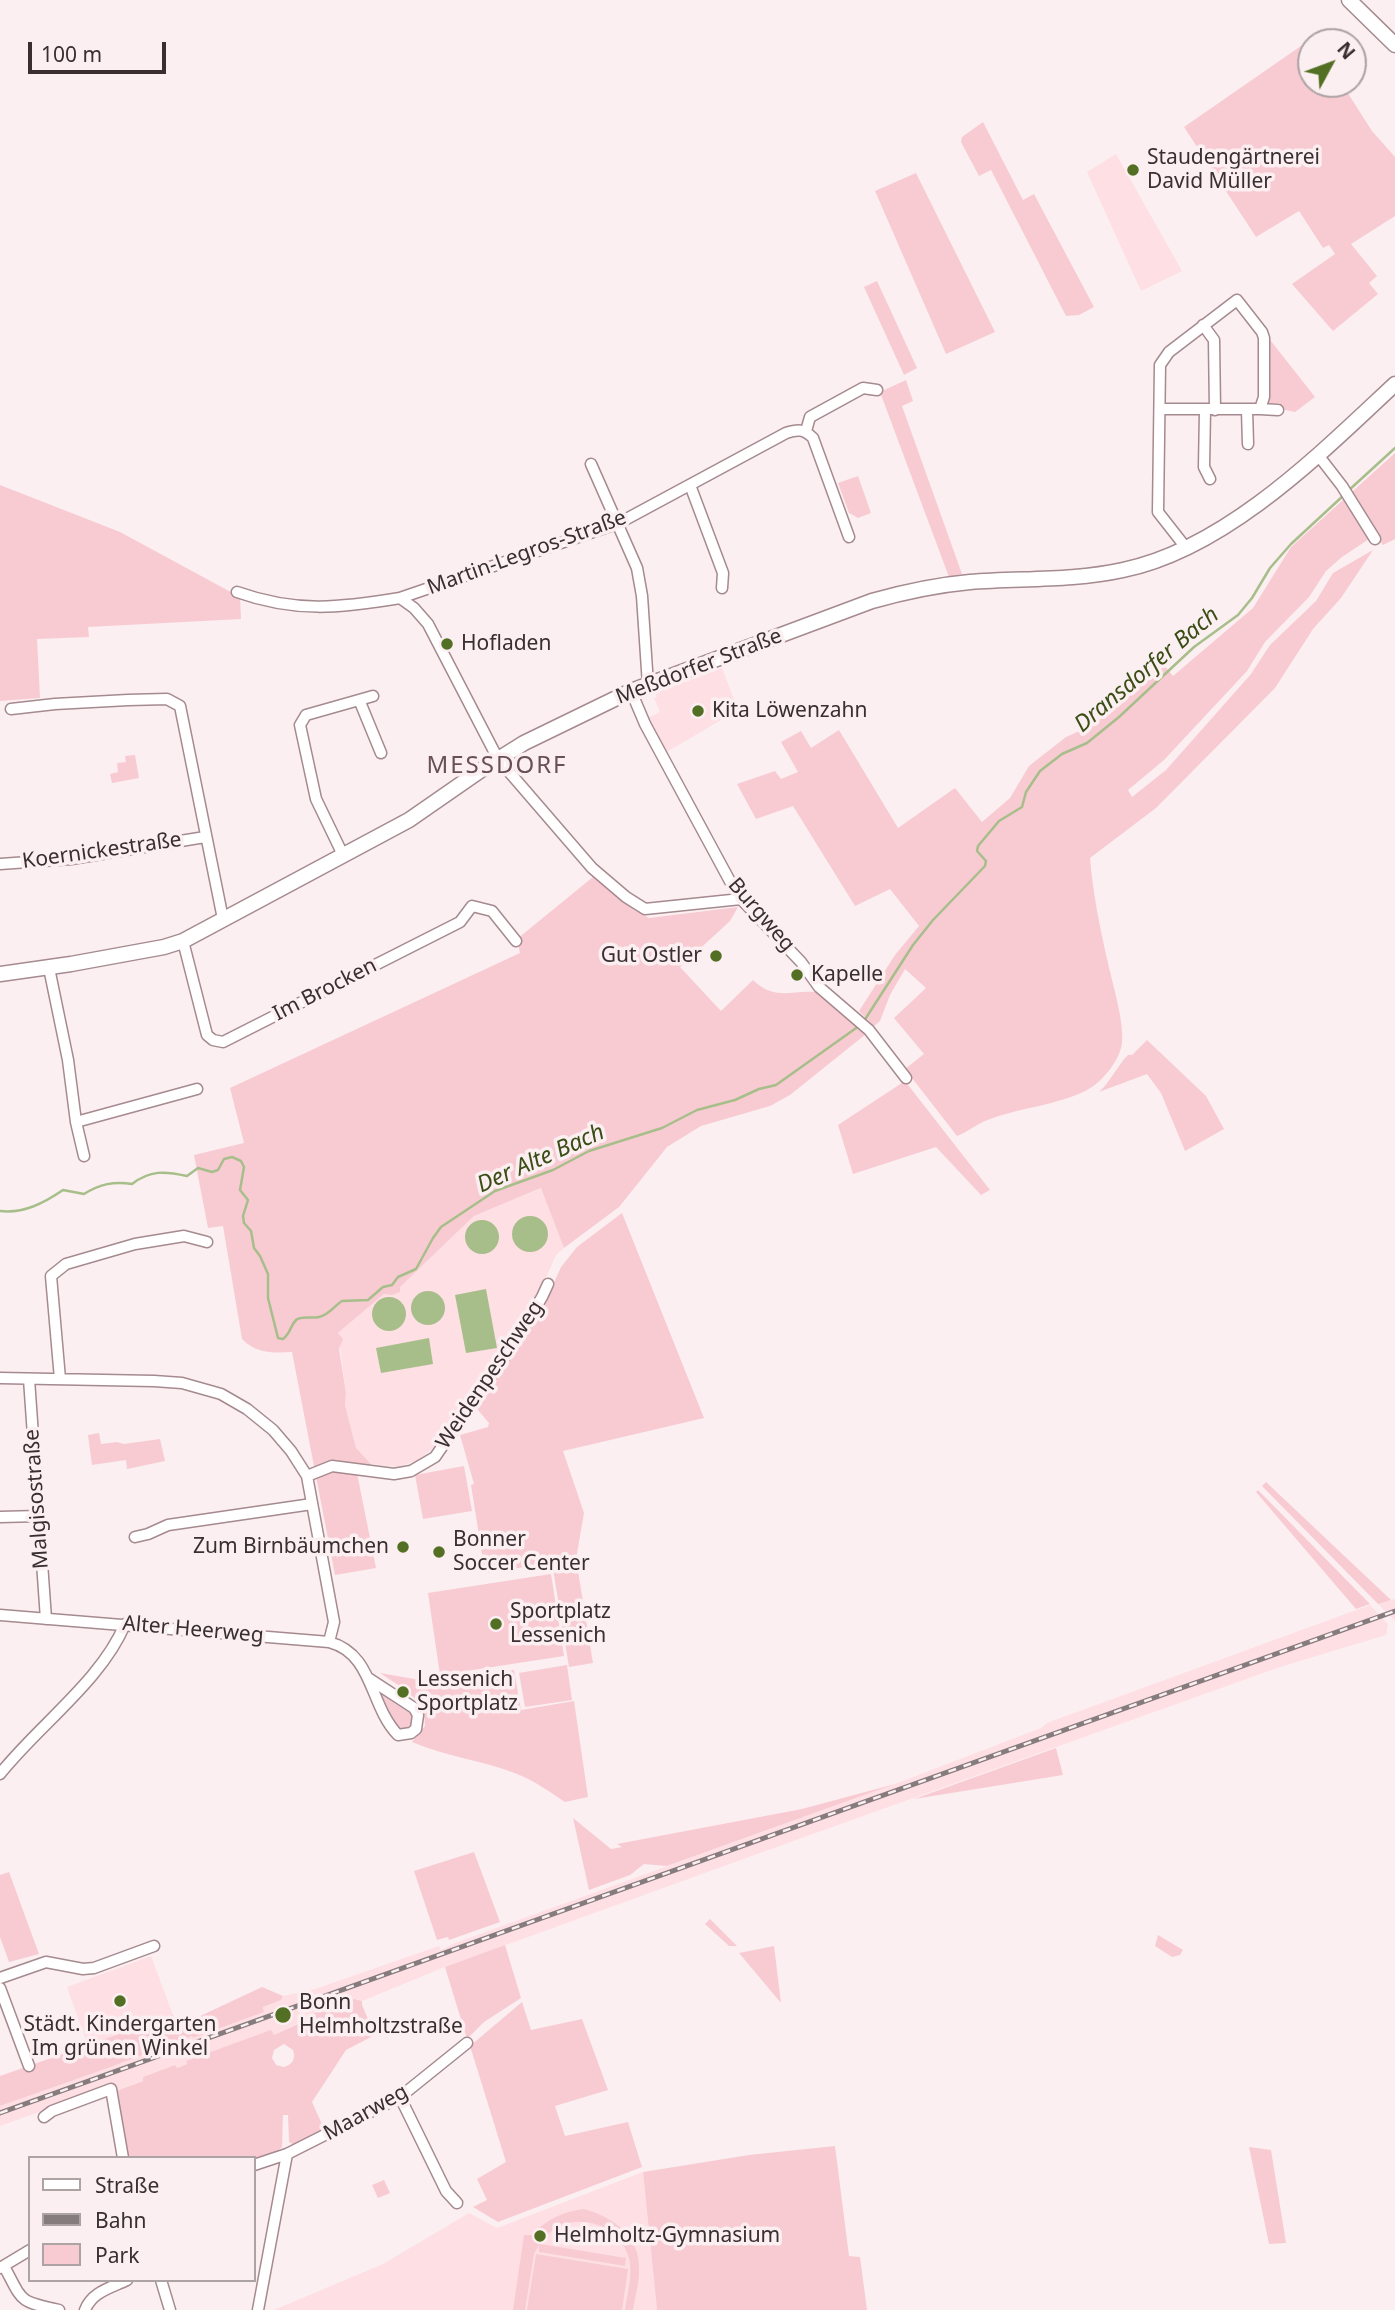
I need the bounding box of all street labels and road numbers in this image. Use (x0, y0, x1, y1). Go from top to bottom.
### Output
street label: Martin-Legros-Straße (424, 505, 630, 601)
street label: Meßdorfer Straße (612, 624, 786, 710)
street label: Koernickestraße (21, 827, 183, 875)
street label: Burgweg (722, 873, 800, 957)
street label: Im Brocken (269, 953, 381, 1027)
street label: Weidenpeschweg (431, 1296, 549, 1454)
street label: Malgisostraße (20, 1428, 54, 1570)
street label: Alter Heerweg (121, 1611, 265, 1649)
street label: Maarweg (319, 2080, 413, 2146)

